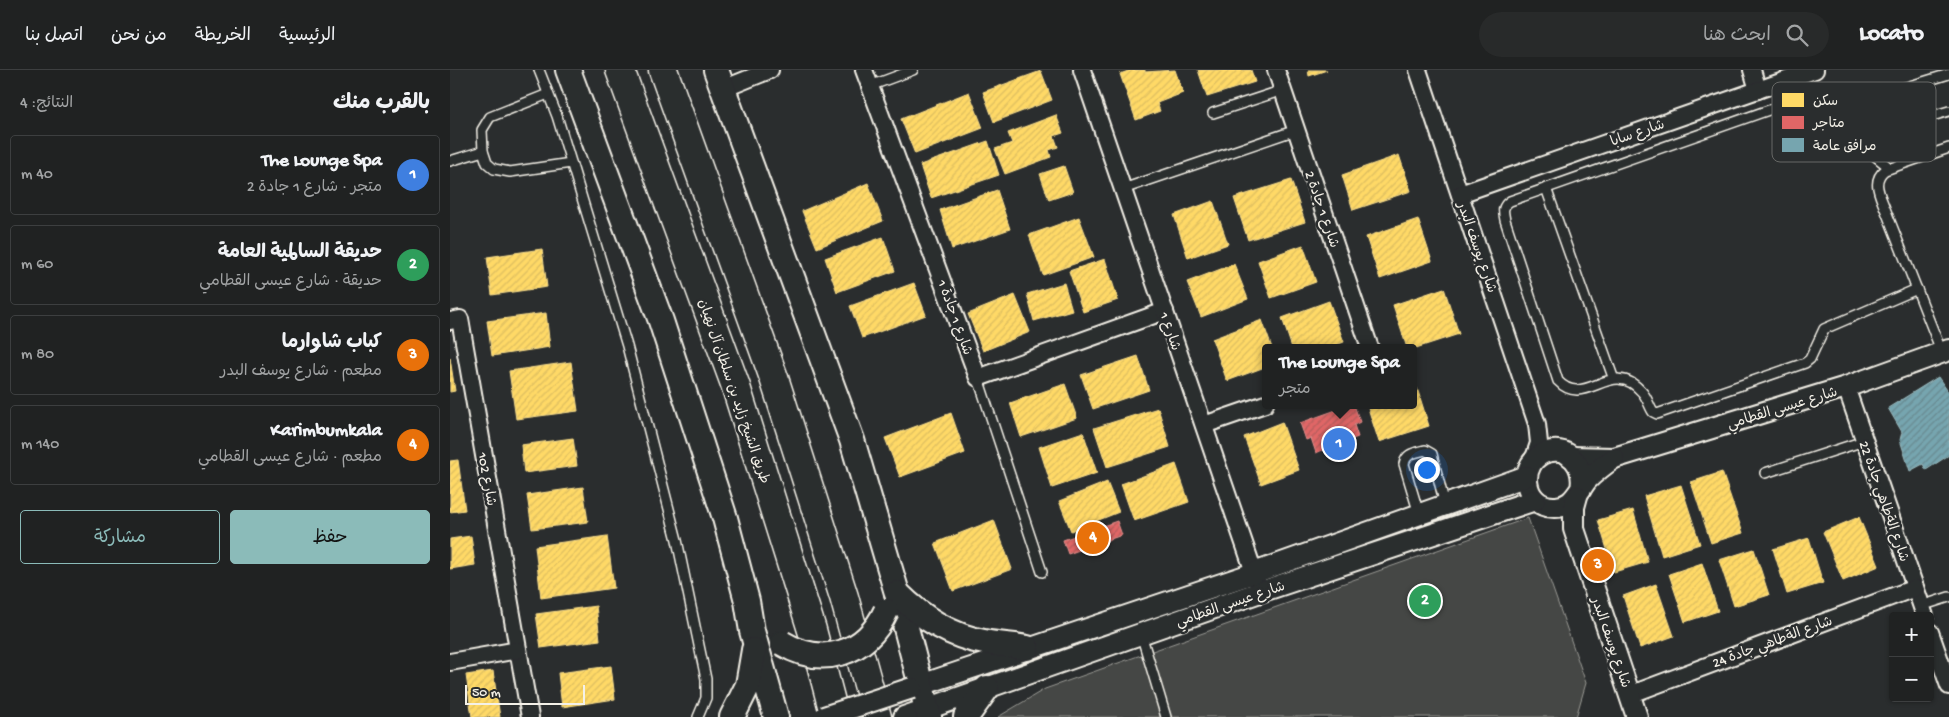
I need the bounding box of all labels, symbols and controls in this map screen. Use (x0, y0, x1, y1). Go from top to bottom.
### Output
search box (1479, 12, 1829, 57)
text: Locato (1859, 20, 1924, 49)
icon: search (1783, 21, 1811, 49)
text: ابحث هنا (1703, 25, 1771, 48)
text: اتصل بنا (25, 26, 83, 47)
text: من نحن (111, 26, 167, 47)
text: الخريطة (195, 26, 251, 47)
text: الرئيسية (279, 26, 335, 47)
legend (1772, 82, 1936, 162)
text: بالقرب منك (333, 92, 430, 117)
text: سكن (1813, 94, 1838, 111)
text: النتائج: 4 (20, 95, 73, 114)
text: متاجر (1812, 116, 1845, 133)
street label: شارع سابا (1608, 117, 1667, 152)
text: مرافق عامة (1813, 139, 1876, 156)
text: The Lounge Spa (262, 150, 382, 173)
text: 40 m (21, 166, 53, 185)
text: 1 (410, 166, 416, 185)
street label: شارع 1 جادة 2 (1300, 169, 1342, 250)
text: متجر · شارع 1 جادة 2 (247, 179, 382, 198)
street label: شارع يوسف البدر (1452, 199, 1499, 296)
text: حديقة السالمية العامة (218, 242, 382, 265)
text: 60 m (21, 256, 53, 275)
text: 2 (409, 256, 417, 275)
text: حديقة · شارع عيسى القطامي (199, 273, 382, 292)
street label: شارع 1 جادة 1 (932, 277, 975, 358)
street label: طريق الشيخ زايد بن سلطان آل نهيان (693, 297, 773, 486)
street label: شارع 1 (1154, 310, 1183, 353)
text: كباب شاوارما (282, 332, 382, 355)
popup (1262, 344, 1417, 409)
text: 80 m (21, 346, 54, 365)
text: 3 (409, 346, 417, 365)
text: The Lounge Spa (1279, 352, 1400, 375)
text: مطعم · شارع يوسف البدر (220, 363, 382, 382)
text: متجر (1279, 381, 1311, 400)
street label: شارع عيسى القطامي (1726, 385, 1841, 436)
text: Karimbumkala (270, 420, 382, 443)
pin: 1 (1323, 425, 1355, 463)
text: 140 m (21, 436, 59, 455)
text: 4 (409, 436, 417, 455)
street label: شارع الةطاهي جادة 22 (1852, 439, 1911, 565)
text: مطعم · شارع عيسى القطامي (198, 449, 382, 468)
street label: شارع 102 (472, 450, 499, 508)
your location (1414, 457, 1440, 483)
button: مشاركة (20, 510, 220, 564)
button: حفظ (230, 510, 430, 564)
pin: 4 (1077, 519, 1109, 557)
pin: 3 (1582, 546, 1614, 584)
street label: شارع عيسى القطامي (1174, 579, 1288, 634)
pin: 2 (1409, 582, 1441, 620)
street label: شارع يوسف البدر (1586, 594, 1633, 691)
map controls (1889, 612, 1934, 702)
button: + (1889, 612, 1934, 657)
street label: شارع الةطاهي جادة 24 (1710, 614, 1836, 675)
button: − (1889, 657, 1934, 702)
scale bar (465, 682, 585, 705)
text: 50 m (472, 685, 501, 702)

